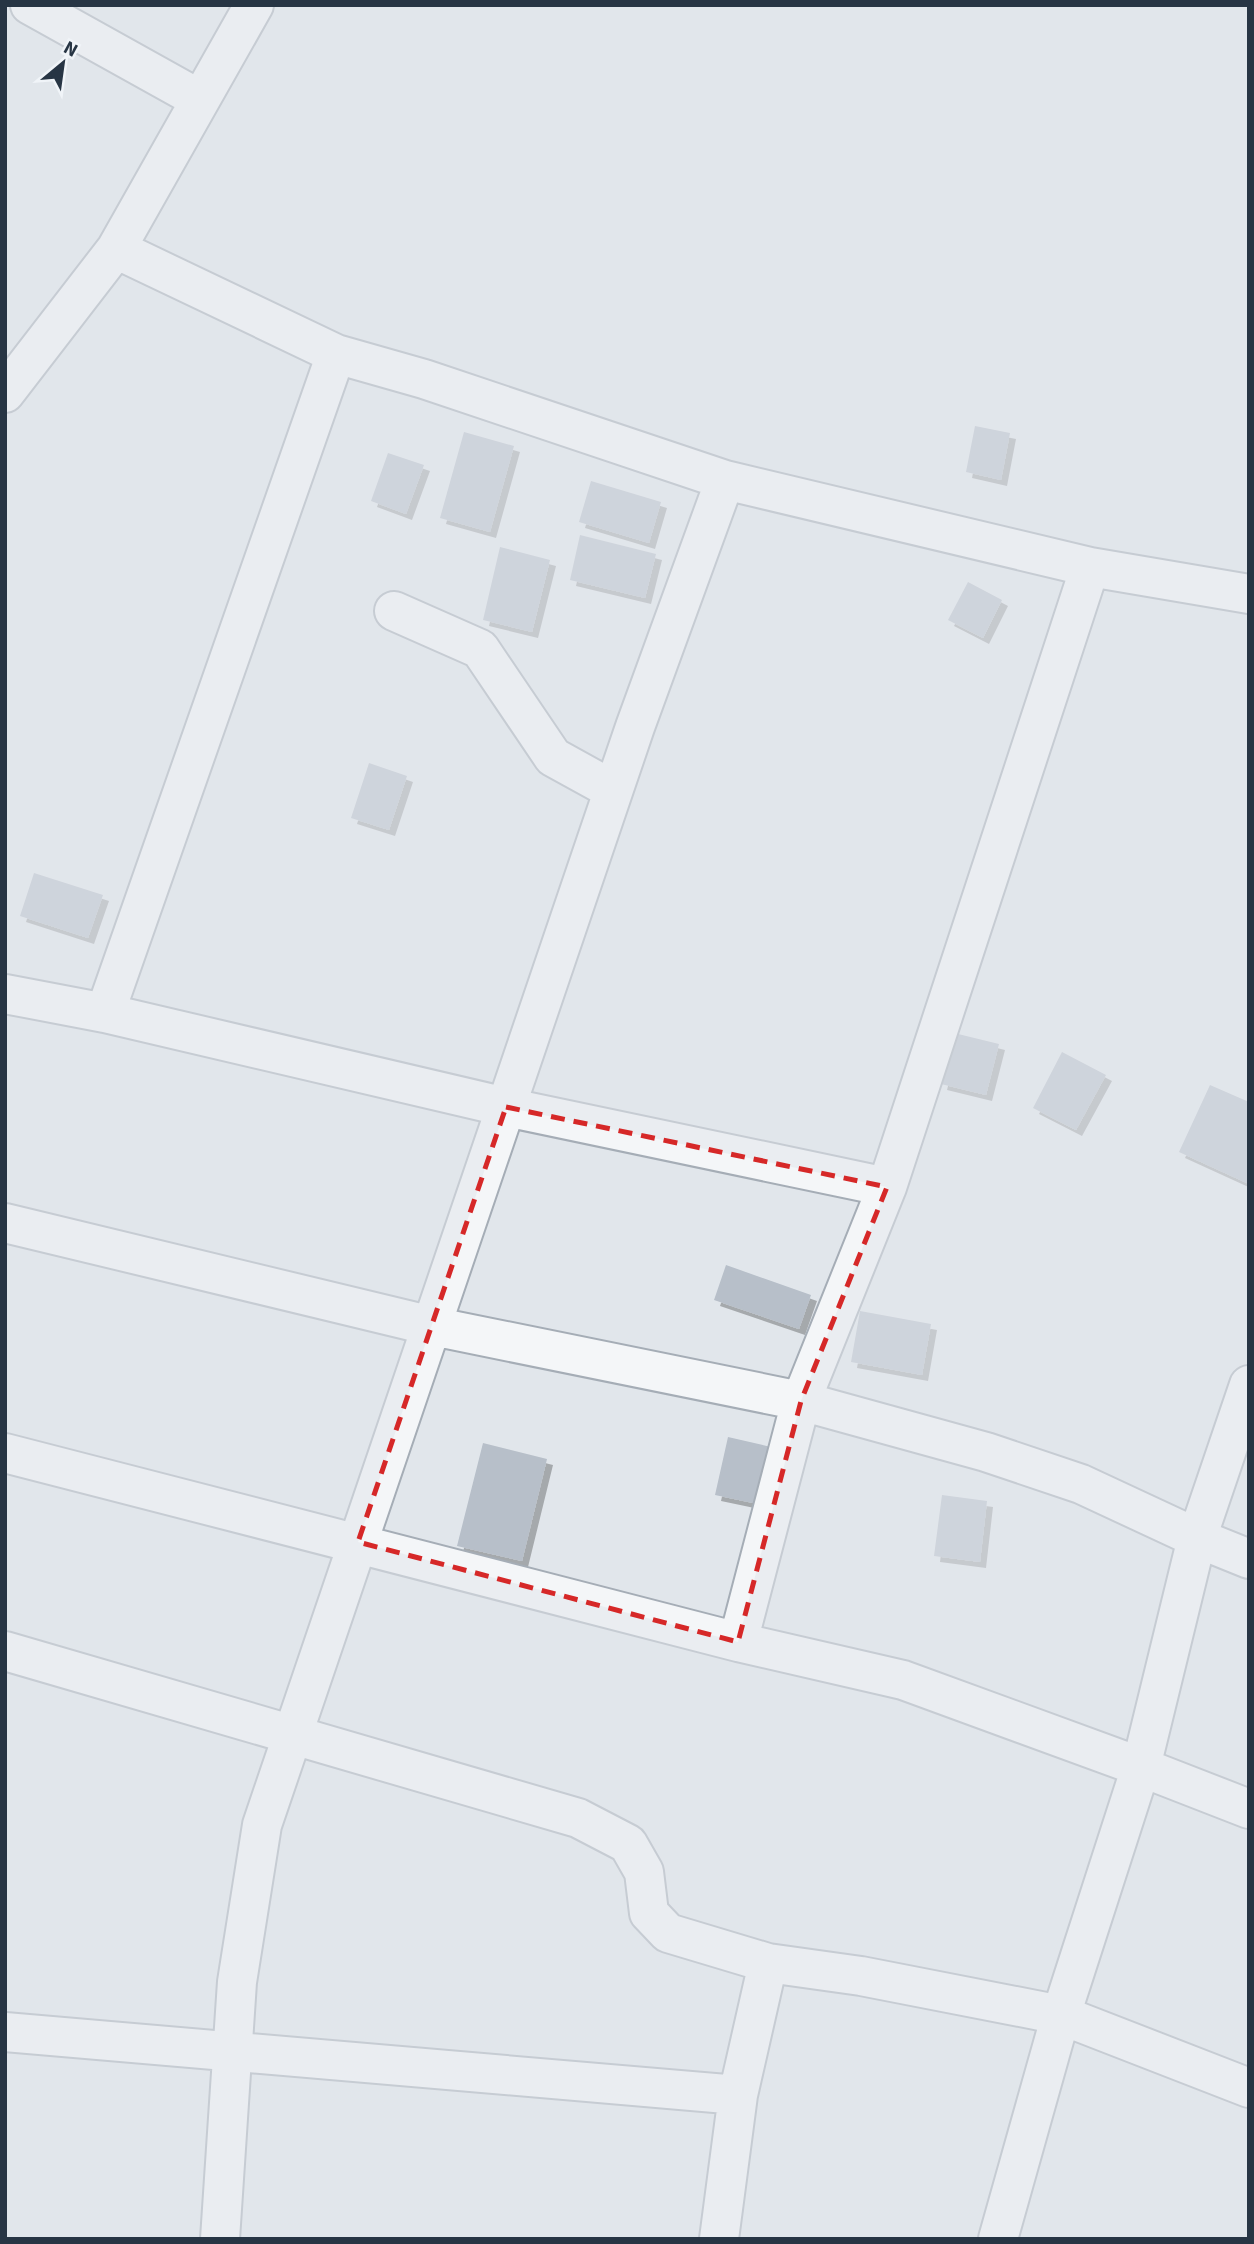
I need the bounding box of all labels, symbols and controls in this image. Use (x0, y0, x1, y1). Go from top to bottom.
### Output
north arrow (28, 28, 98, 98)
text: N (58, 35, 83, 64)

